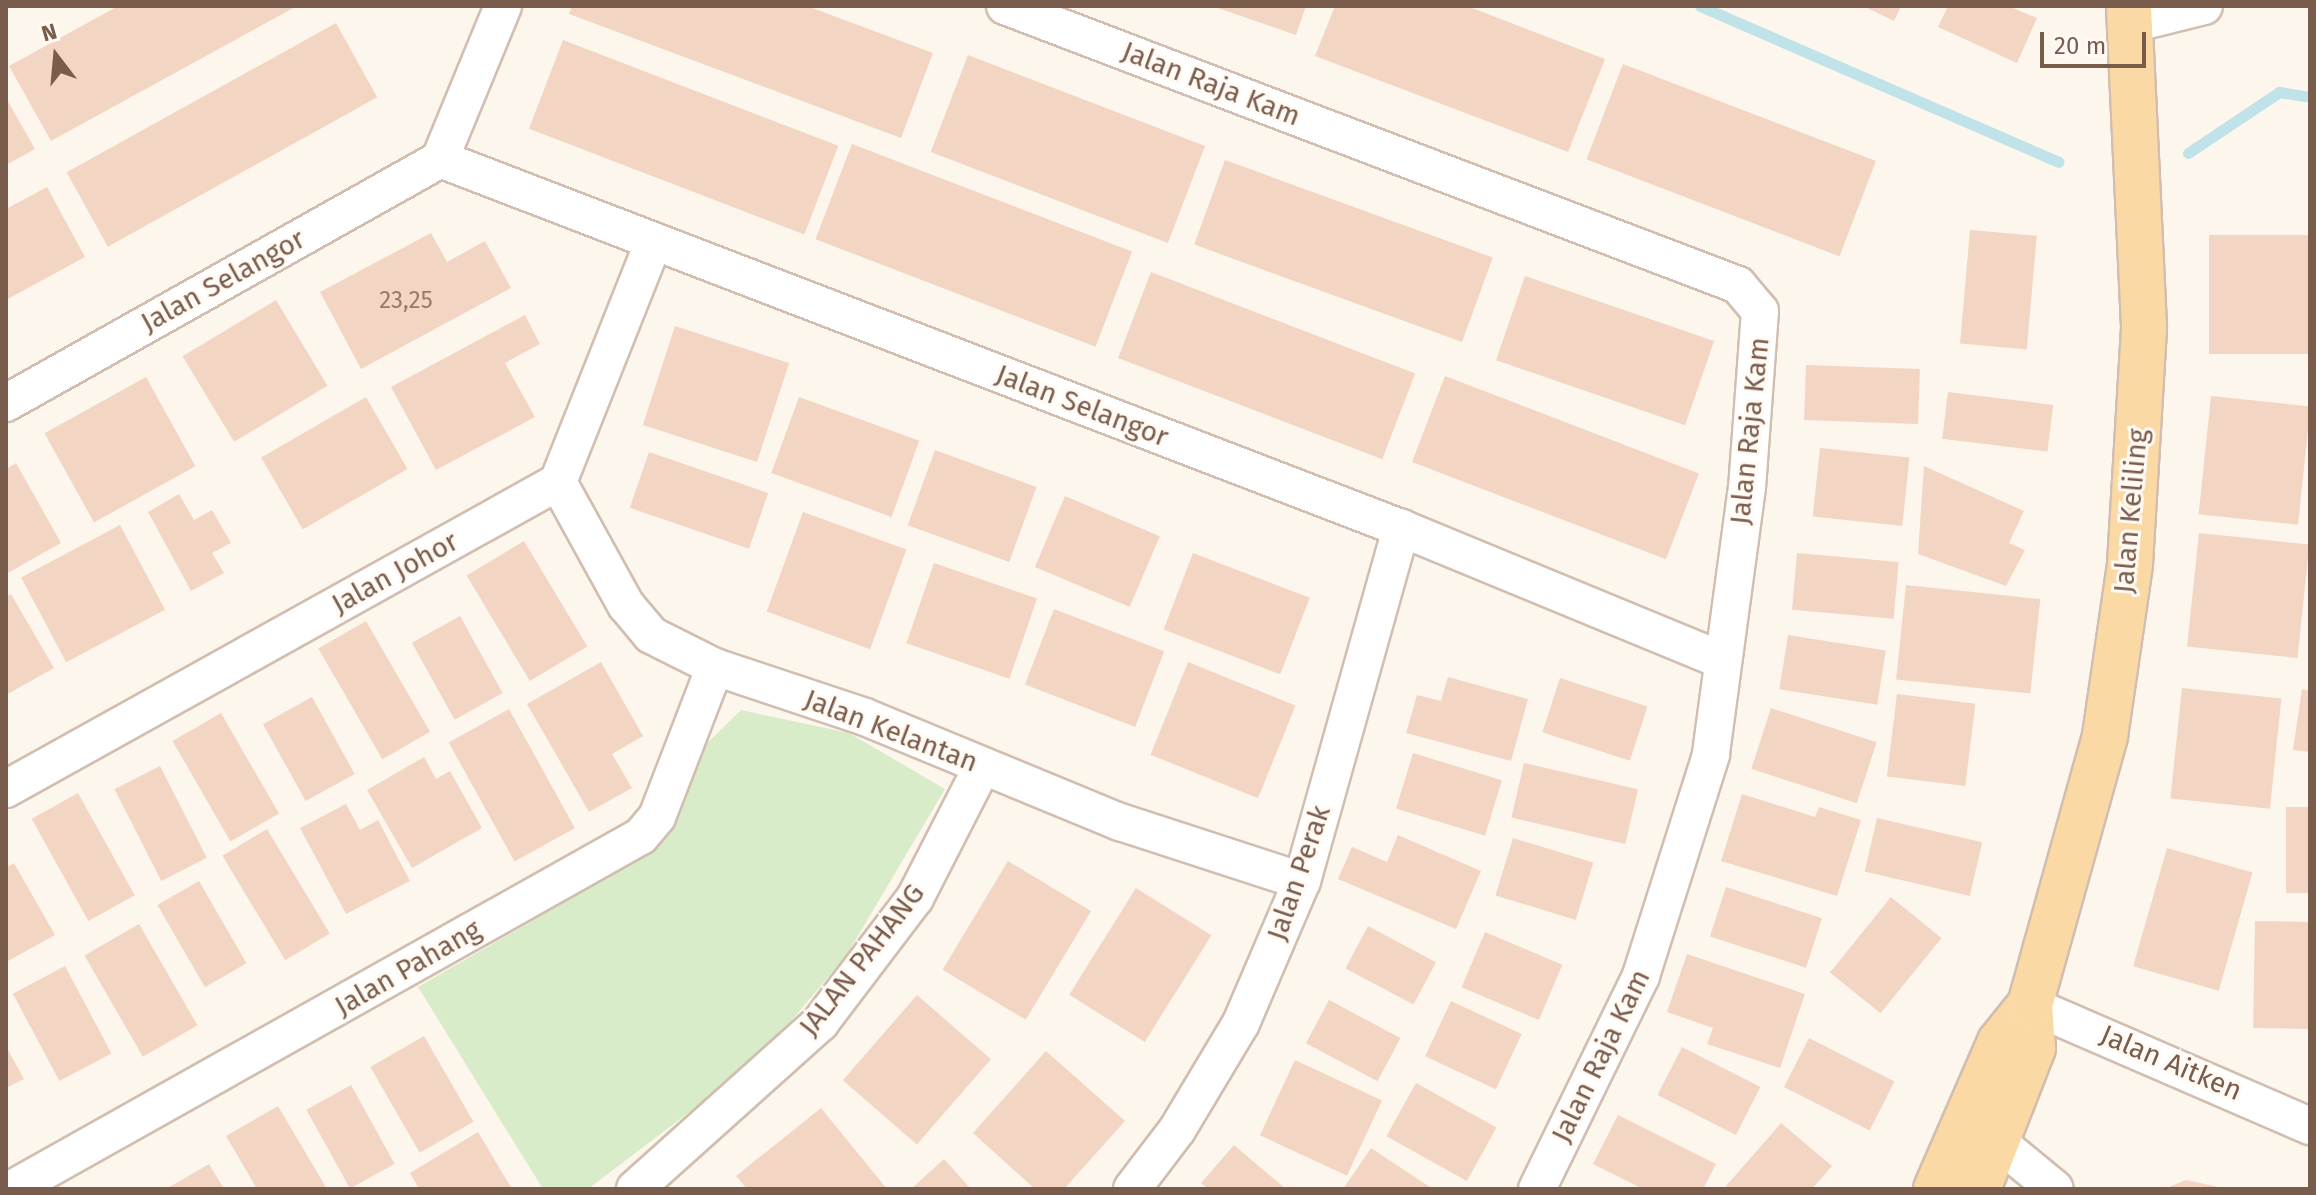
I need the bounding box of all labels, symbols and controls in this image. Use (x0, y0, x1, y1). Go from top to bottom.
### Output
north arrow (16, 16, 96, 96)
scale bar (2044, 16, 2150, 66)
text: N (39, 17, 60, 47)
text: 20 m (2054, 32, 2106, 60)
street label: Jalan Raja Kam (1117, 35, 1305, 133)
street label: Jalan Selangor (135, 222, 311, 340)
house number: 23,25 (379, 287, 433, 315)
street label: Jalan Raja Kam (1723, 336, 1777, 526)
street label: Jalan Selangor (991, 358, 1173, 454)
street label: Jalan Keliling (2107, 427, 2155, 595)
street label: Jalan Johor (326, 525, 464, 621)
street label: Jalan Kelantan (799, 682, 983, 780)
street label: Jalan Perak (1260, 801, 1338, 945)
street label: JALAN PAHANG (792, 877, 932, 1043)
street label: Jalan Pahang (329, 913, 487, 1023)
street label: Jalan Raja Kam (1545, 964, 1657, 1148)
street label: Jalan Aitken (2095, 1018, 2247, 1108)

